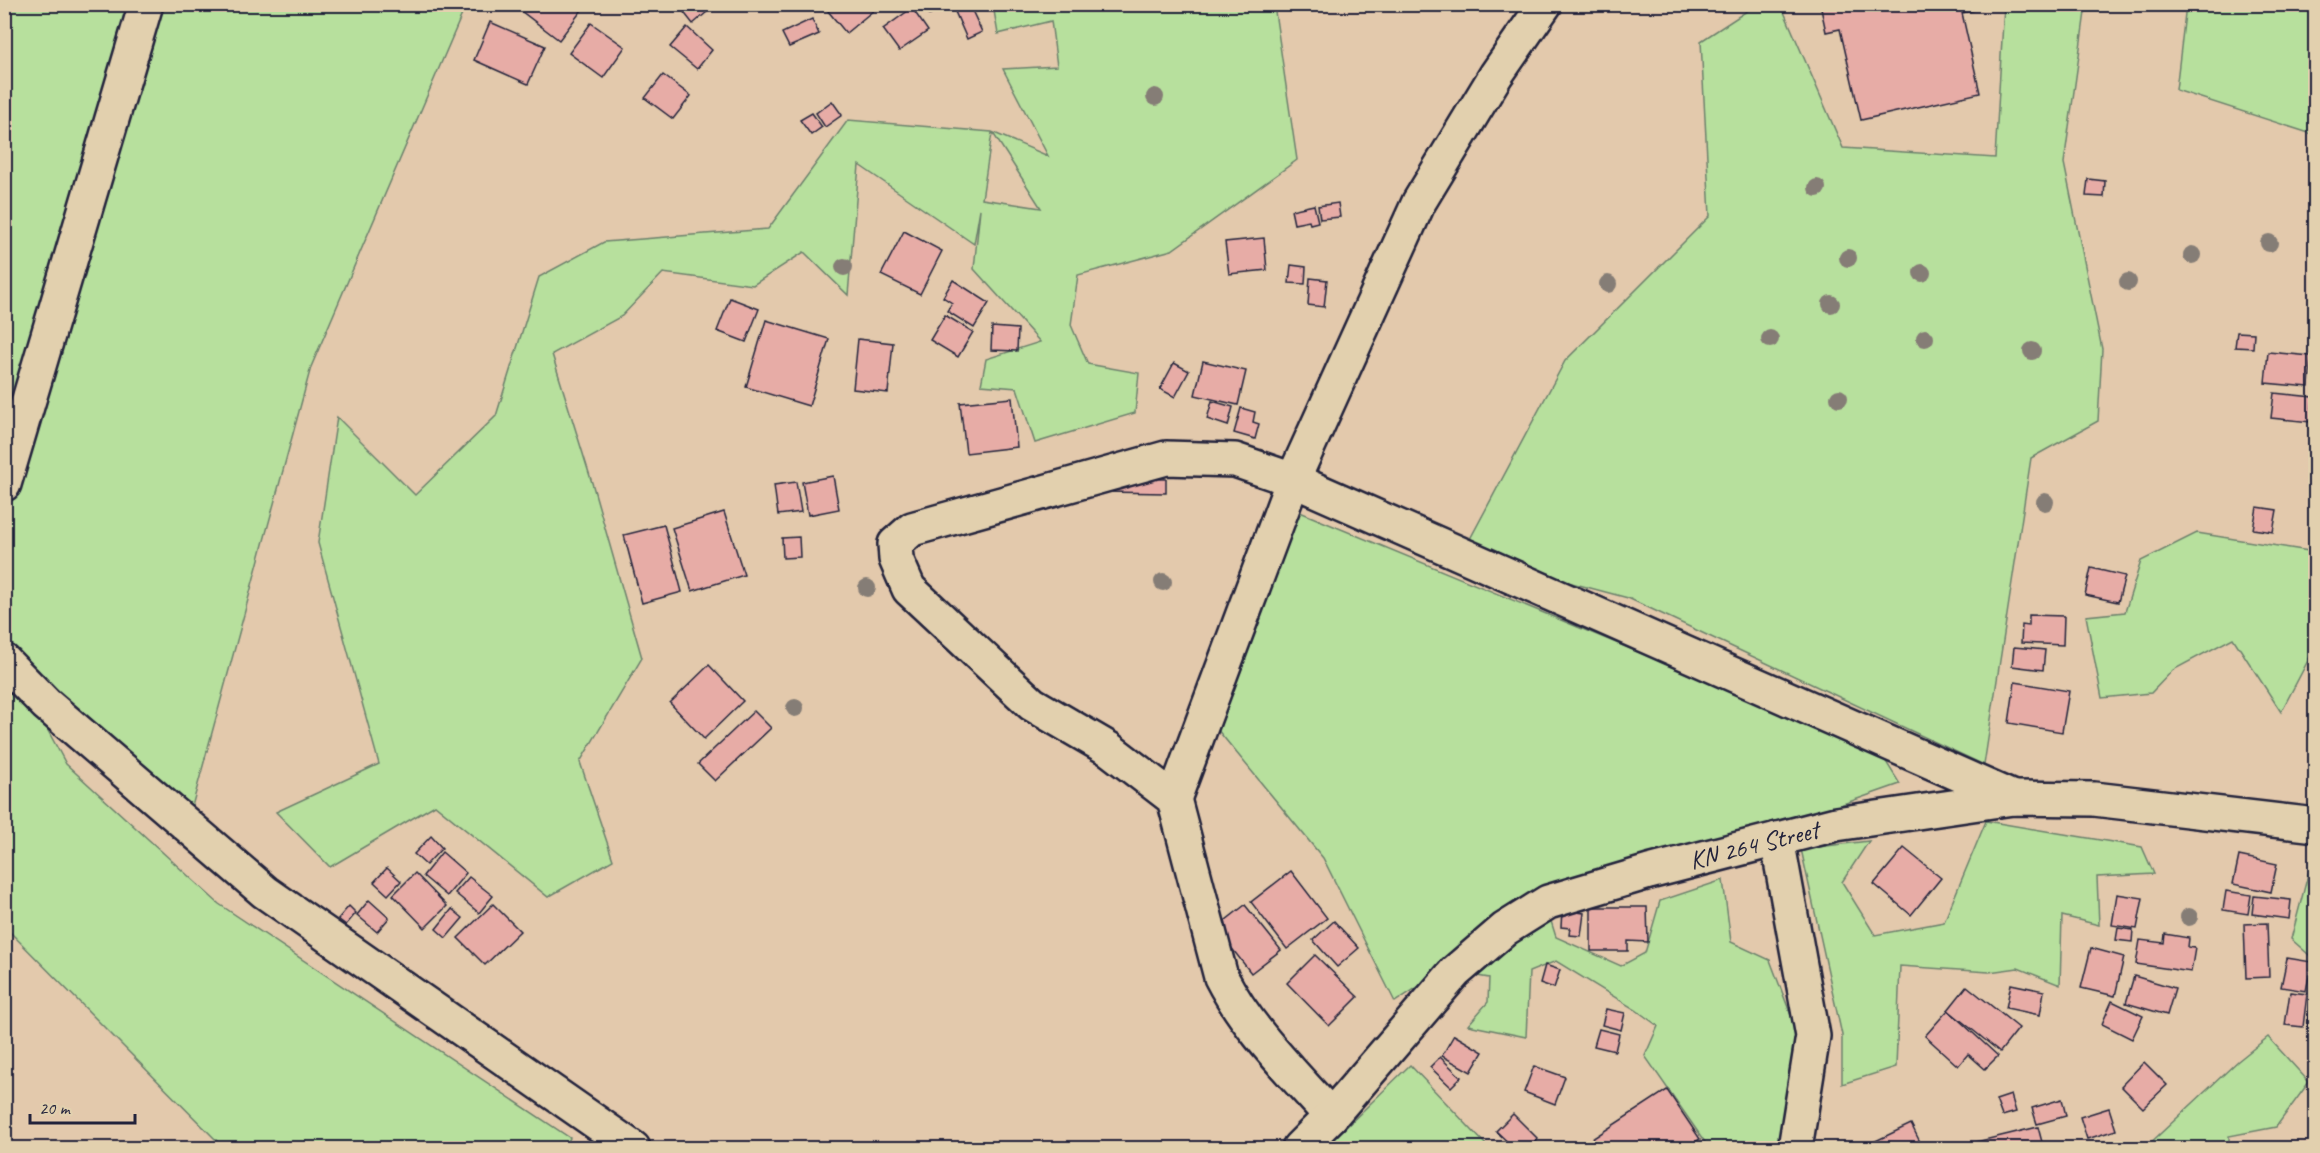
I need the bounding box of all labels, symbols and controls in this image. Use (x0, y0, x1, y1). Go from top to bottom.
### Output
street label: KN 264 Street (1686, 812, 1825, 877)
scale bar (30, 1087, 135, 1125)
text: 20 m (39, 1097, 72, 1119)

